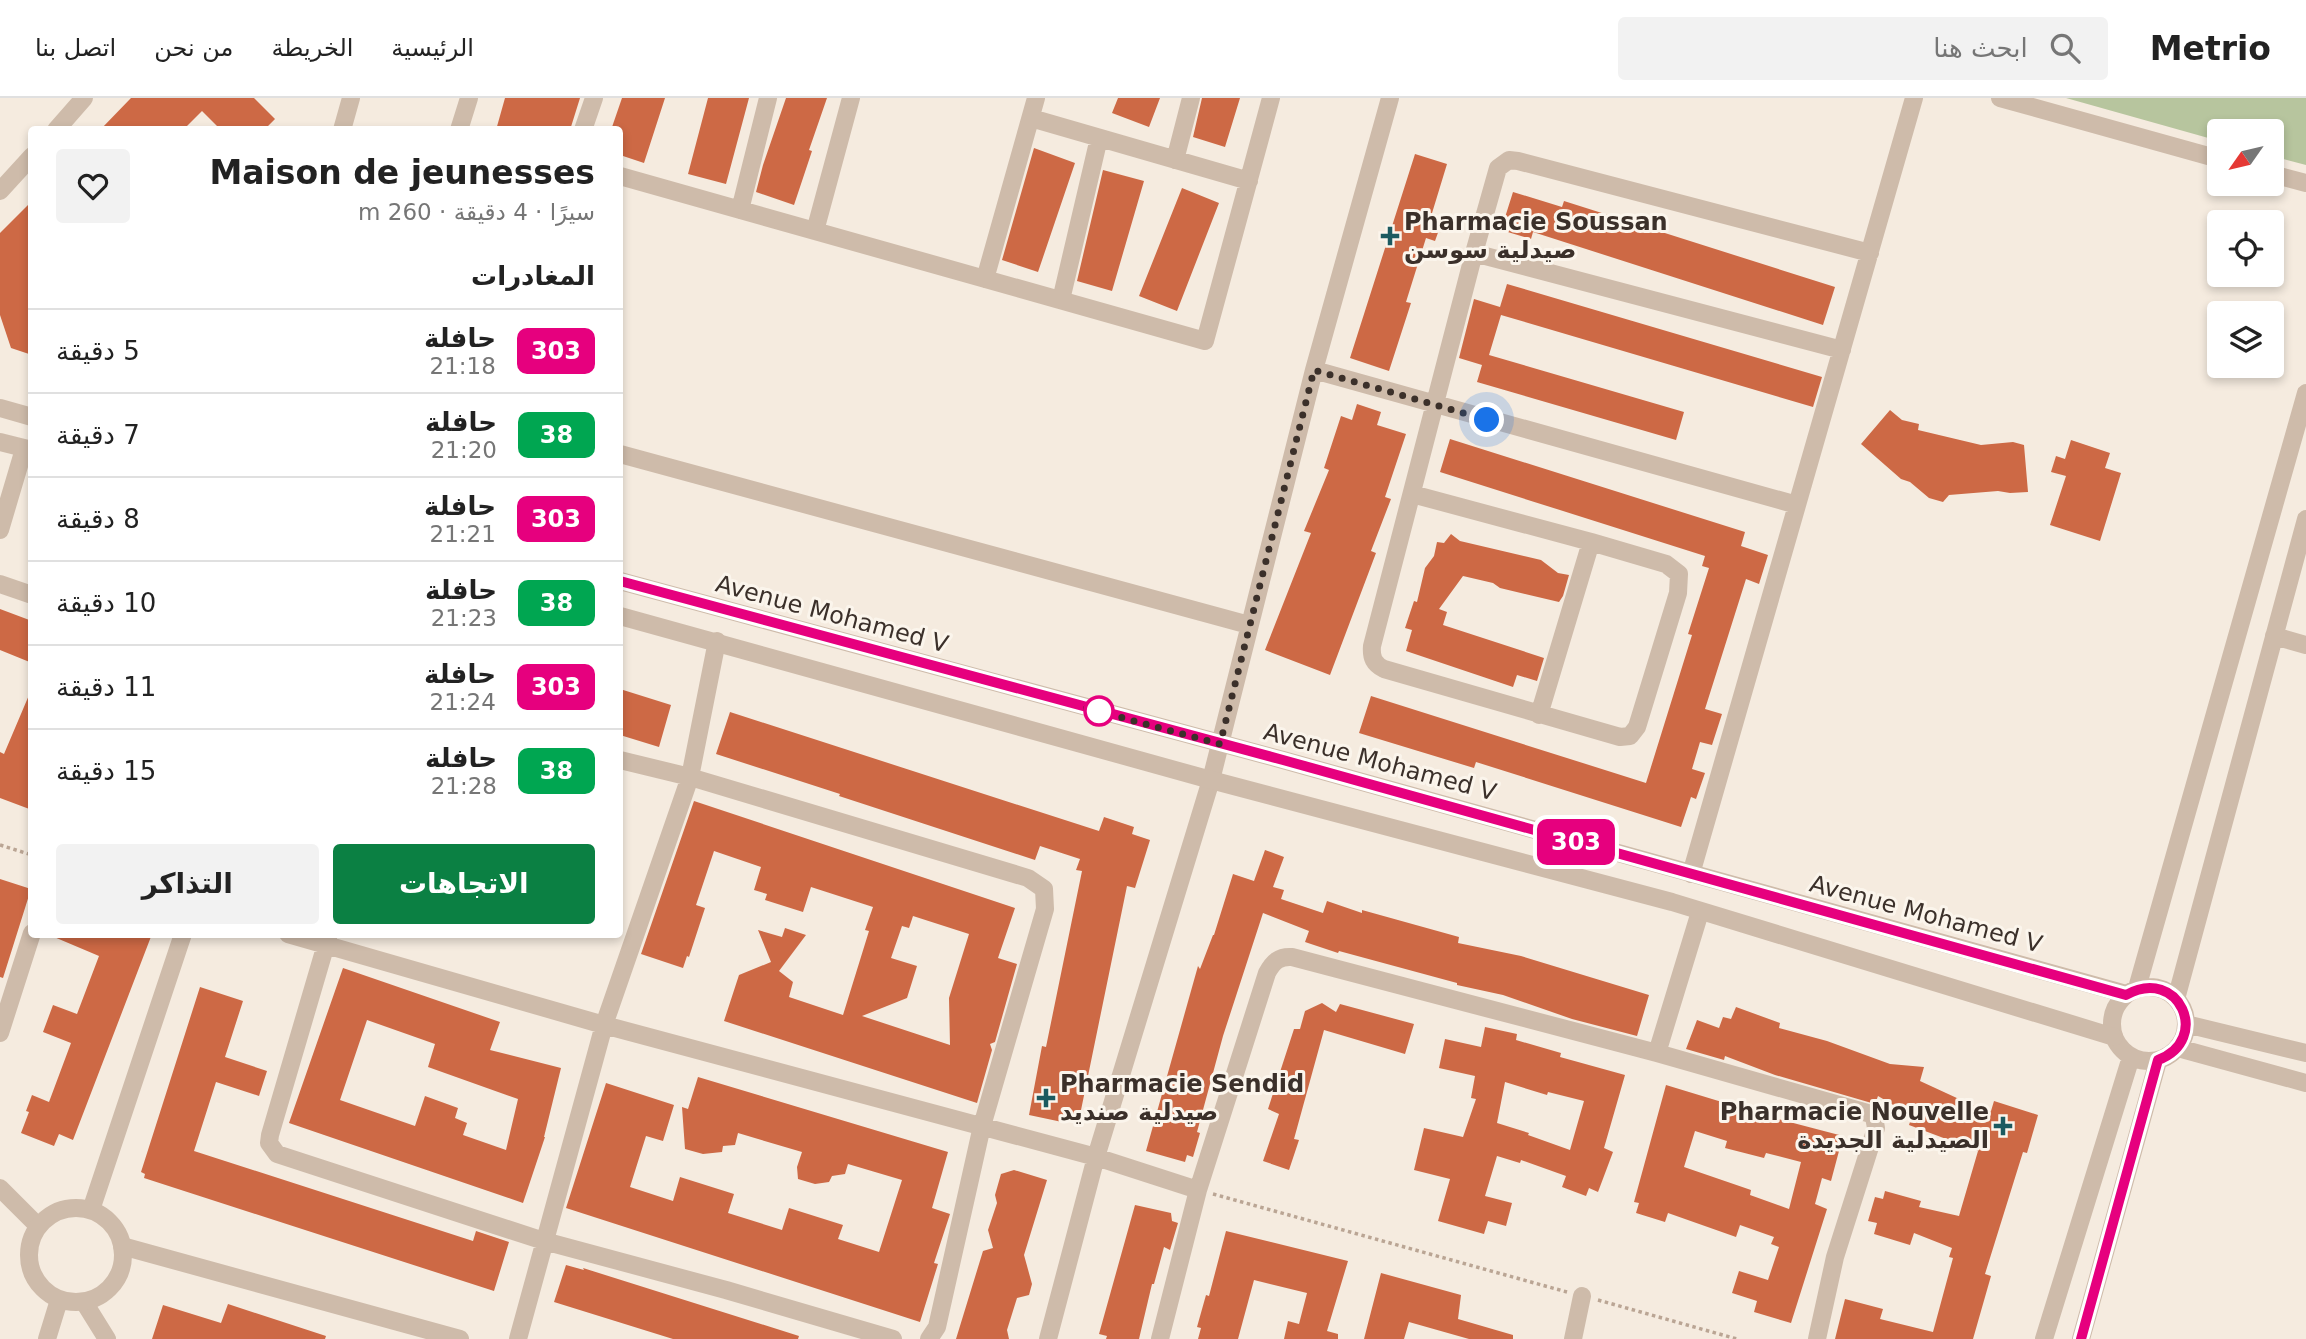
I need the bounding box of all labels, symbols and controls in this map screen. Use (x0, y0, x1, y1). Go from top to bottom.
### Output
search box (1618, 17, 2108, 80)
icon: search (2046, 29, 2084, 67)
text: Metrio (2150, 29, 2271, 68)
text: ابحث هنا (1933, 33, 2028, 63)
text: اتصل بنا (35, 34, 116, 62)
text: من نحن (154, 34, 233, 62)
text: الخريطة (271, 34, 353, 62)
text: الرئيسية (391, 34, 474, 62)
north arrow (2207, 119, 2284, 196)
map controls (2207, 119, 2284, 378)
button: heart (56, 149, 130, 223)
text: Maison de jeunesses (209, 153, 595, 192)
text: سيرًا · 4 دقيقة · 260 m (358, 199, 595, 225)
place label: Pharmacie Soussan صيدلية سوسن (1404, 208, 1668, 264)
button: locate (2207, 210, 2284, 287)
marker: Pharmacie Soussan صيدلية سوسن (1382, 228, 1398, 244)
text: المغادرات (471, 261, 595, 291)
button: layers (2207, 301, 2284, 378)
text: حافلة (424, 323, 496, 353)
text: 5 دقيقة (56, 336, 140, 366)
text: 303 (531, 337, 581, 365)
text: 21:18 (430, 353, 496, 379)
your location (1469, 402, 1504, 437)
text: حافلة (425, 407, 497, 437)
text: 7 دقيقة (56, 420, 140, 450)
text: 38 (540, 421, 573, 449)
text: 21:20 (431, 437, 497, 463)
text: حافلة (424, 491, 496, 521)
text: 8 دقيقة (56, 504, 140, 534)
text: 303 (531, 505, 581, 533)
text: 21:21 (430, 521, 496, 547)
street label: Avenue Mohamed V (713, 569, 952, 659)
text: حافلة (425, 575, 497, 605)
text: 10 دقيقة (56, 588, 156, 618)
text: 38 (540, 589, 573, 617)
text: 21:23 (431, 605, 497, 631)
text: حافلة (424, 659, 496, 689)
text: 11 دقيقة (56, 672, 156, 702)
text: 303 (531, 673, 581, 701)
text: 21:24 (430, 689, 496, 715)
unlabelled marker (1084, 696, 1114, 726)
street label: Avenue Mohamed V (1261, 717, 1500, 807)
text: حافلة (425, 743, 497, 773)
text: 15 دقيقة (56, 756, 156, 786)
text: 38 (540, 757, 573, 785)
text: 21:28 (431, 773, 497, 799)
line badge: 303 (1536, 819, 1616, 865)
text: 303 (1551, 828, 1601, 856)
button: التذاكر (56, 844, 319, 924)
button: الاتجاهات (333, 844, 595, 924)
street label: Avenue Mohamed V (1807, 869, 2046, 959)
place label: Pharmacie Sendid صيدلية صنديد (1060, 1070, 1304, 1126)
marker: Pharmacie Sendid صيدلية صنديد (1038, 1090, 1054, 1106)
place label: Pharmacie Nouvelle الصيدلية الجديدة (1720, 1098, 1989, 1154)
marker: Pharmacie Nouvelle الصيدلية الجديدة (1995, 1118, 2011, 1134)

